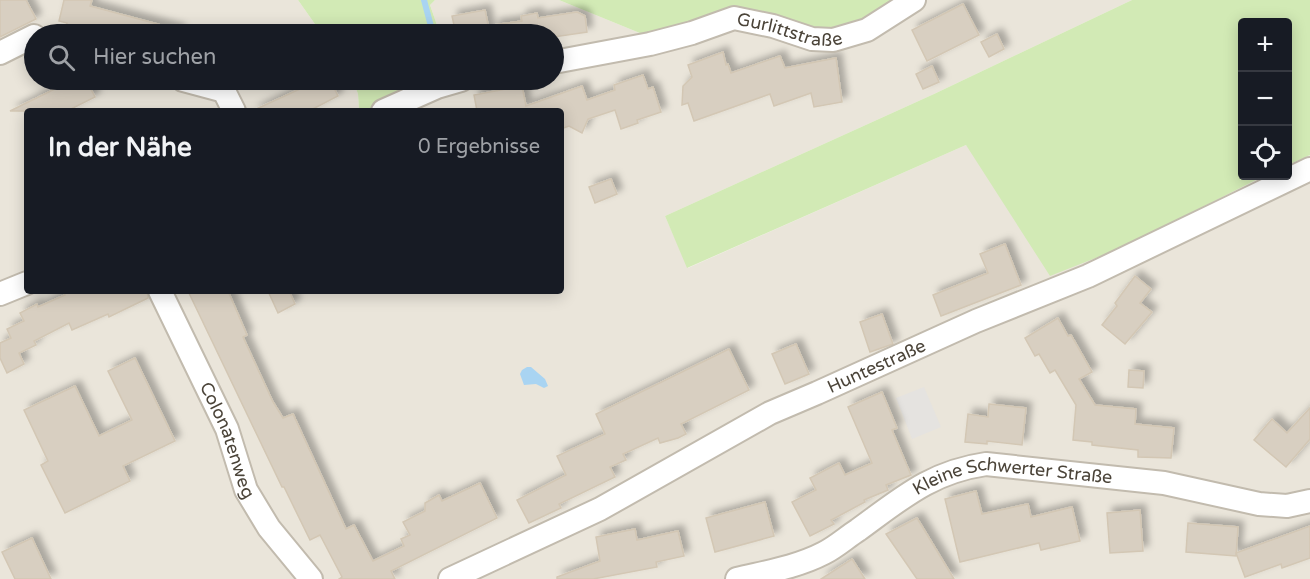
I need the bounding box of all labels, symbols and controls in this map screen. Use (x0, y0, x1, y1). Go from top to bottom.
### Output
street label: Gurlittstraße (735, 8, 845, 51)
map controls (1238, 18, 1292, 180)
button: + (1238, 18, 1292, 72)
search box (24, 24, 564, 90)
icon: search (45, 41, 78, 74)
text: Hier suchen (93, 44, 216, 70)
button: − (1238, 72, 1292, 126)
button: locate (1238, 126, 1292, 180)
text: In der Nähe (48, 132, 192, 163)
text: 0 Ergebnisse (418, 135, 540, 159)
street label: Huntestraße (824, 334, 929, 398)
street label: Colonatenweg (195, 378, 260, 503)
street label: Kleine Schwerter Straße (909, 453, 1114, 500)

